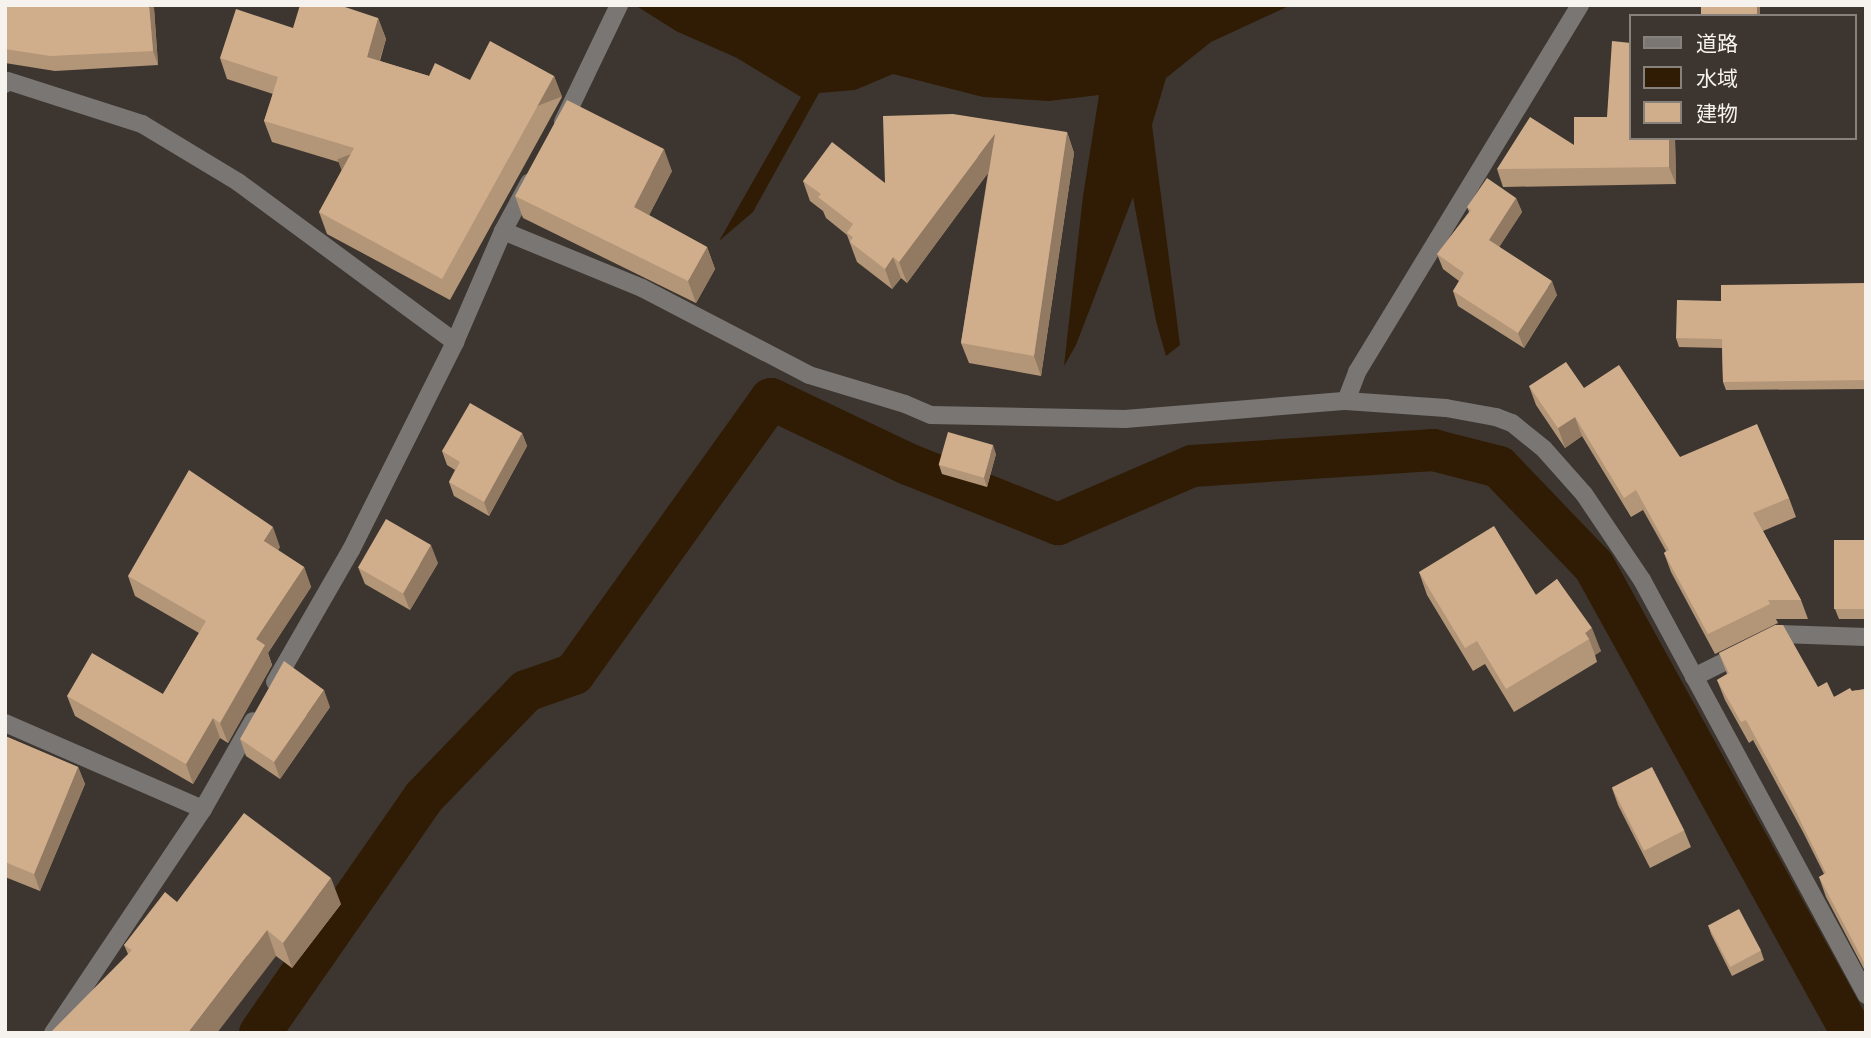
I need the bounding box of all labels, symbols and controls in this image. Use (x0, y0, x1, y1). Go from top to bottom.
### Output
legend (1630, 14, 1857, 140)
text: 道路 (1696, 30, 1738, 58)
text: 水域 (1696, 65, 1738, 93)
text: 建物 (1696, 100, 1738, 128)

